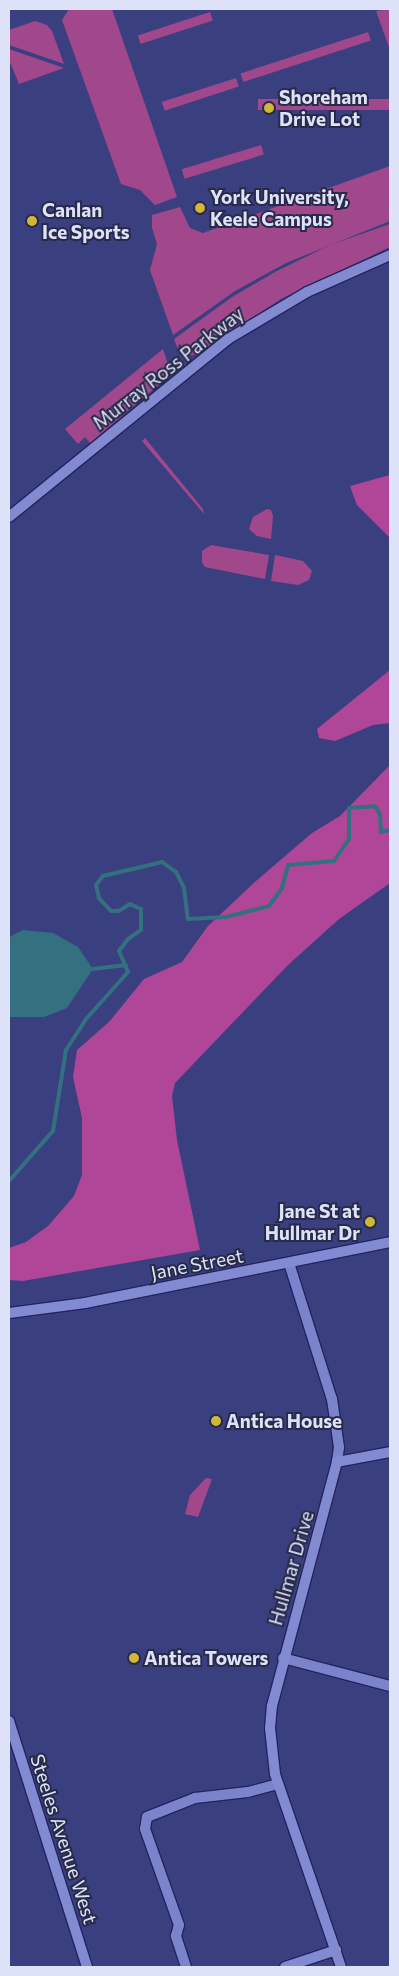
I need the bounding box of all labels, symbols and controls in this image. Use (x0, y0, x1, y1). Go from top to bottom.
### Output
place label: Shoreham Drive Lot (279, 86, 368, 130)
marker: Shoreham Drive Lot (263, 102, 275, 114)
place label: York University, Keele Campus (210, 186, 349, 230)
place label: Canlan Ice Sports (42, 199, 130, 243)
marker: York University, Keele Campus (194, 202, 206, 214)
marker: Canlan Ice Sports (26, 215, 38, 227)
street label: Murray Ross Parkway (88, 302, 248, 434)
place label: Jane St at Hullmar Dr (265, 1200, 360, 1244)
marker: Jane St at Hullmar Dr (364, 1216, 376, 1228)
street label: Jane Street (149, 1244, 245, 1284)
place label: Antica House (226, 1410, 342, 1432)
marker: Antica House (210, 1415, 222, 1427)
street label: Hullmar Drive (264, 1508, 318, 1628)
place label: Antica Towers (144, 1647, 268, 1669)
marker: Antica Towers (128, 1652, 140, 1664)
street label: Steeles Avenue West (26, 1751, 102, 1927)

